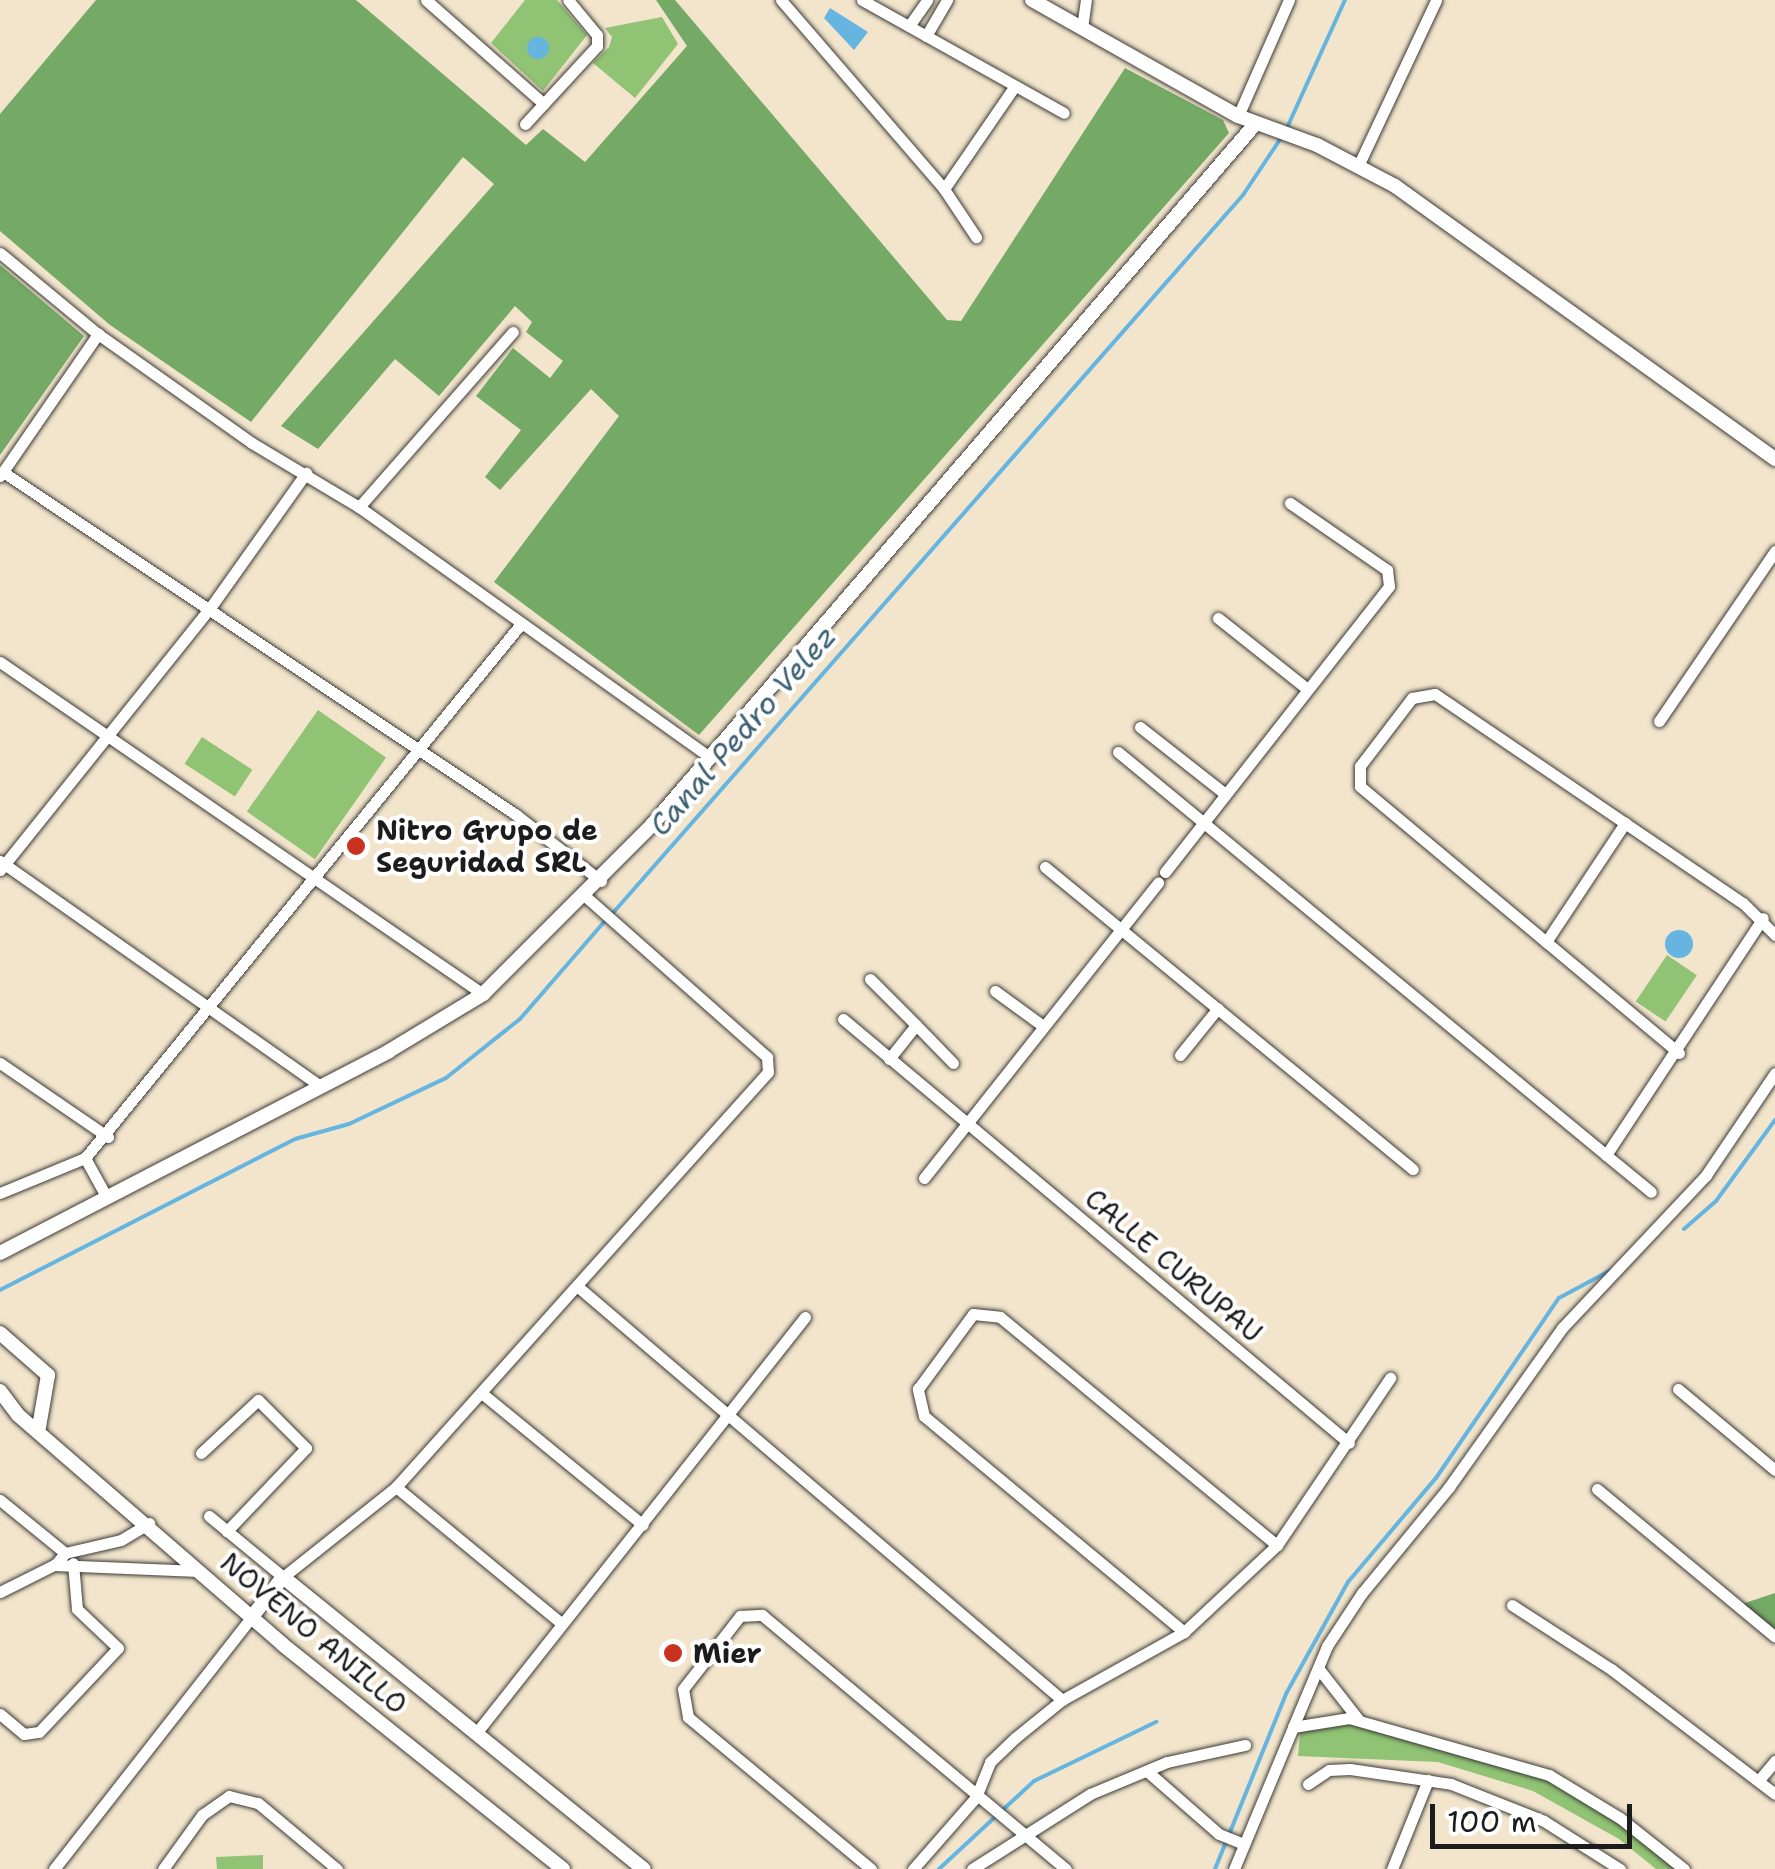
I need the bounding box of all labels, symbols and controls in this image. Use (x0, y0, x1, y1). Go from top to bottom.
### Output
water label: Canal Pedro Velez (642, 619, 844, 843)
place label: Nitro Grupo de Seguridad SRL (376, 813, 598, 879)
marker: Nitro Grupo de Seguridad SRL (345, 835, 367, 857)
street label: CALLE CURUPAU (1079, 1181, 1269, 1349)
street label: NOVENO ANILLO (214, 1545, 414, 1721)
place label: Mier (693, 1636, 762, 1670)
marker: Mier (662, 1642, 684, 1664)
scale bar (1435, 1784, 1638, 1846)
text: 100 m (1447, 1801, 1537, 1842)

